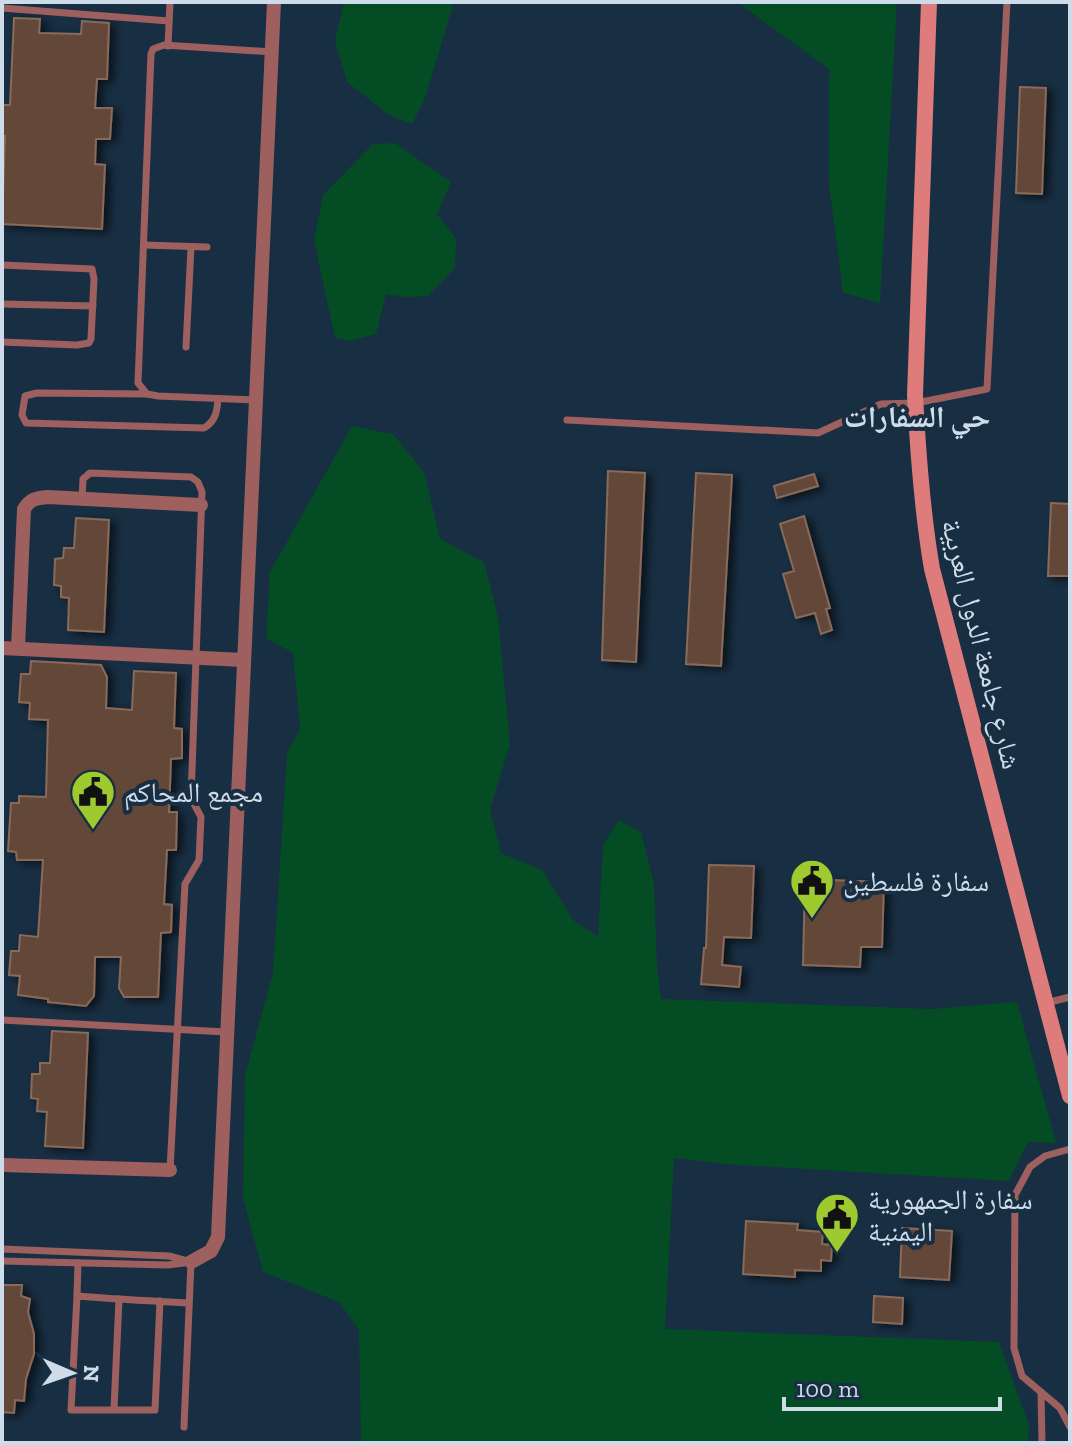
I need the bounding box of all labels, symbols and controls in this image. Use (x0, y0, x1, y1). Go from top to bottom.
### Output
district label: حي السفارات (844, 399, 990, 440)
street label: شارع جامعة الدول العربية (934, 516, 1028, 772)
public building icon: مجمع المحاكم (69, 768, 117, 831)
place label: مجمع المحاكم (124, 776, 263, 811)
public building icon: سفارة فلسطين (788, 857, 836, 920)
place label: سفارة فلسطين (843, 865, 989, 899)
place label: سفارة الجمهورية اليمنية (868, 1183, 1033, 1248)
public building icon: سفارة الجمهورية اليمنية (813, 1191, 861, 1254)
north arrow (32, 1333, 112, 1413)
scale bar (784, 1361, 1000, 1411)
text: N (78, 1365, 105, 1383)
text: 100 m (796, 1374, 859, 1403)

